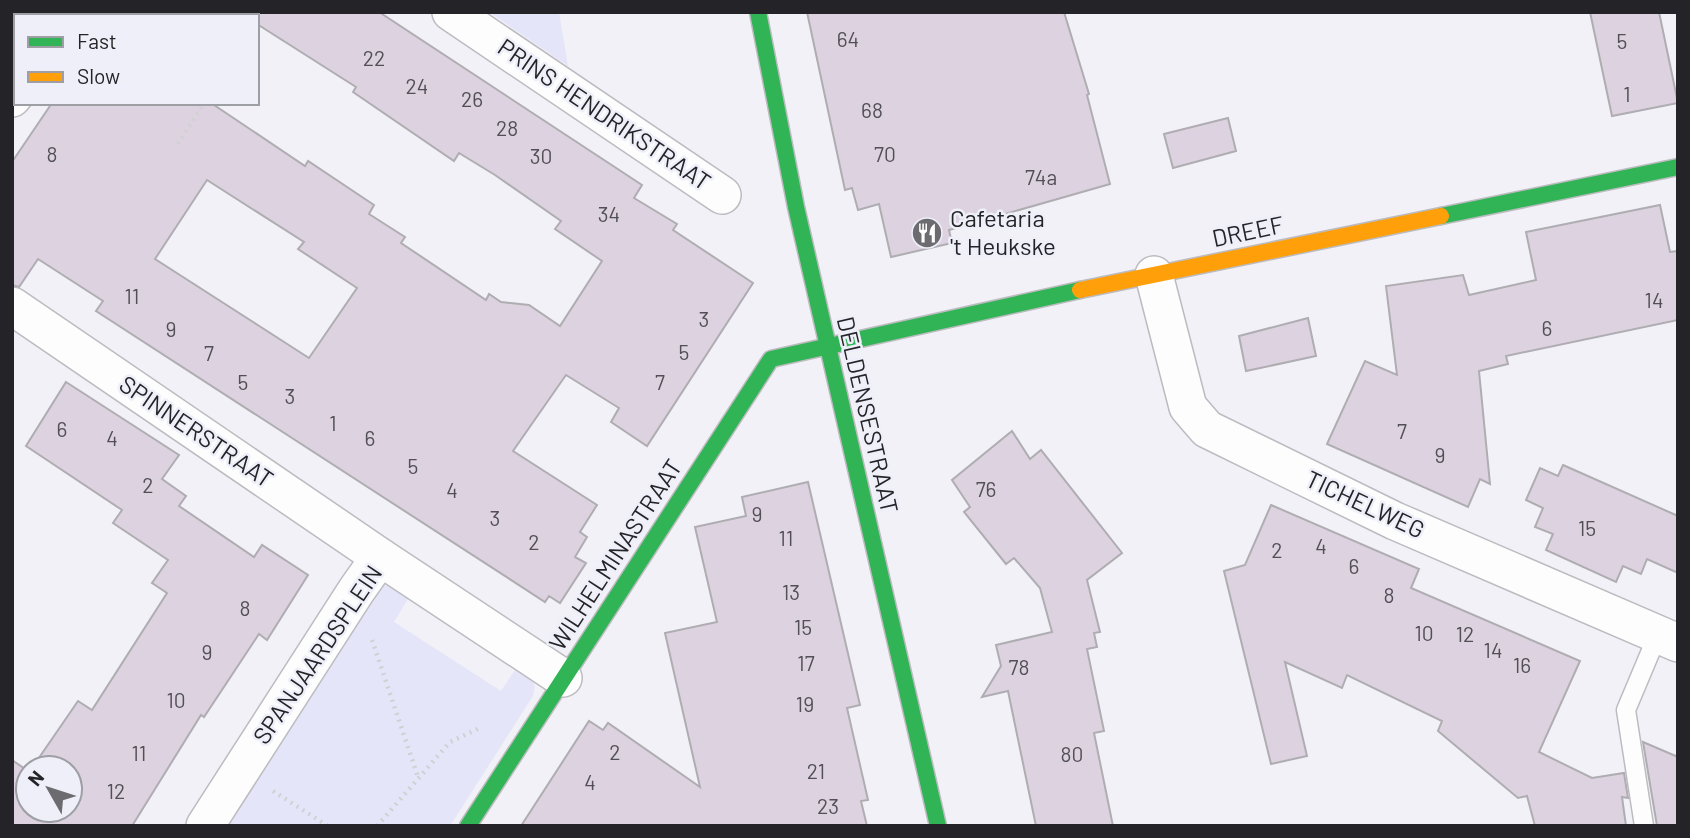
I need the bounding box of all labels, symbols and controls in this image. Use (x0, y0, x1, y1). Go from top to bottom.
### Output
legend (14, 14, 259, 105)
house number: 64 (837, 26, 859, 51)
text: Fast (77, 28, 117, 53)
house number: 5 (1617, 28, 1627, 53)
street label: PRINS HENDRIKSTRAAT (493, 32, 717, 196)
house number: 22 (363, 45, 385, 70)
text: Slow (77, 63, 120, 88)
house number: 24 (406, 73, 428, 98)
house number: 1 (1623, 81, 1631, 106)
house number: 26 (461, 86, 483, 111)
house number: 68 (861, 97, 883, 122)
house number: 28 (496, 115, 518, 140)
house number: 8 (47, 141, 57, 166)
house number: 70 (874, 141, 896, 166)
house number: 30 (530, 143, 552, 168)
house number: 74a (1025, 164, 1057, 189)
house number: 34 (598, 201, 620, 226)
place label: Cafetaria 't Heukske (950, 203, 1056, 260)
street label: DREEF (1209, 209, 1286, 252)
restaurant icon: Cafetaria 't Heukske (910, 216, 944, 250)
house number: 11 (125, 283, 139, 308)
house number: 14 (1645, 287, 1663, 312)
house number: 3 (699, 306, 709, 331)
street label: DELDENSESTRAAT (832, 313, 905, 516)
house number: 6 (1542, 315, 1552, 340)
house number: 9 (166, 316, 176, 341)
house number: 5 (679, 339, 689, 364)
house number: 7 (204, 340, 214, 365)
street label: SPINNERSTRAAT (114, 369, 279, 493)
house number: 5 (238, 369, 248, 394)
house number: 7 (655, 369, 665, 394)
house number: 3 (285, 383, 295, 408)
house number: 1 (329, 410, 337, 435)
house number: 6 (57, 416, 67, 441)
house number: 7 (1397, 418, 1407, 443)
house number: 4 (106, 425, 118, 450)
house number: 6 (365, 425, 375, 450)
house number: 9 (1435, 442, 1445, 467)
house number: 5 (408, 453, 418, 478)
street label: WILHELMINASTRAAT (542, 453, 687, 655)
street label: TICHELWEG (1302, 464, 1430, 544)
house number: 2 (142, 472, 154, 497)
house number: 76 (976, 476, 996, 501)
house number: 4 (446, 477, 458, 502)
house number: 9 (752, 501, 762, 526)
house number: 3 (490, 505, 500, 530)
house number: 15 (1578, 515, 1596, 540)
house number: 11 (779, 525, 793, 550)
house number: 2 (528, 529, 540, 554)
house number: 4 (1315, 533, 1327, 558)
house number: 2 (1271, 537, 1283, 562)
house number: 6 (1349, 553, 1359, 578)
street label: SPANJAARDSPLEIN (246, 559, 387, 749)
house number: 13 (782, 579, 800, 604)
house number: 8 (1384, 582, 1394, 607)
house number: 8 (240, 595, 250, 620)
house number: 15 (794, 614, 812, 639)
house number: 10 (1414, 620, 1434, 645)
house number: 12 (1456, 621, 1474, 646)
house number: 14 (1484, 637, 1502, 662)
house number: 9 (202, 639, 212, 664)
house number: 17 (797, 650, 815, 675)
house number: 16 (1513, 652, 1531, 677)
house number: 78 (1009, 654, 1029, 679)
house number: 10 (166, 687, 186, 712)
house number: 19 (796, 691, 814, 716)
house number: 2 (609, 739, 621, 764)
house number: 11 (132, 740, 146, 765)
house number: 80 (1061, 741, 1083, 766)
north arrow (14, 754, 84, 824)
house number: 21 (807, 758, 825, 783)
text: N (22, 766, 48, 790)
house number: 4 (584, 769, 596, 794)
house number: 12 (107, 778, 125, 803)
house number: 23 (817, 793, 839, 818)

